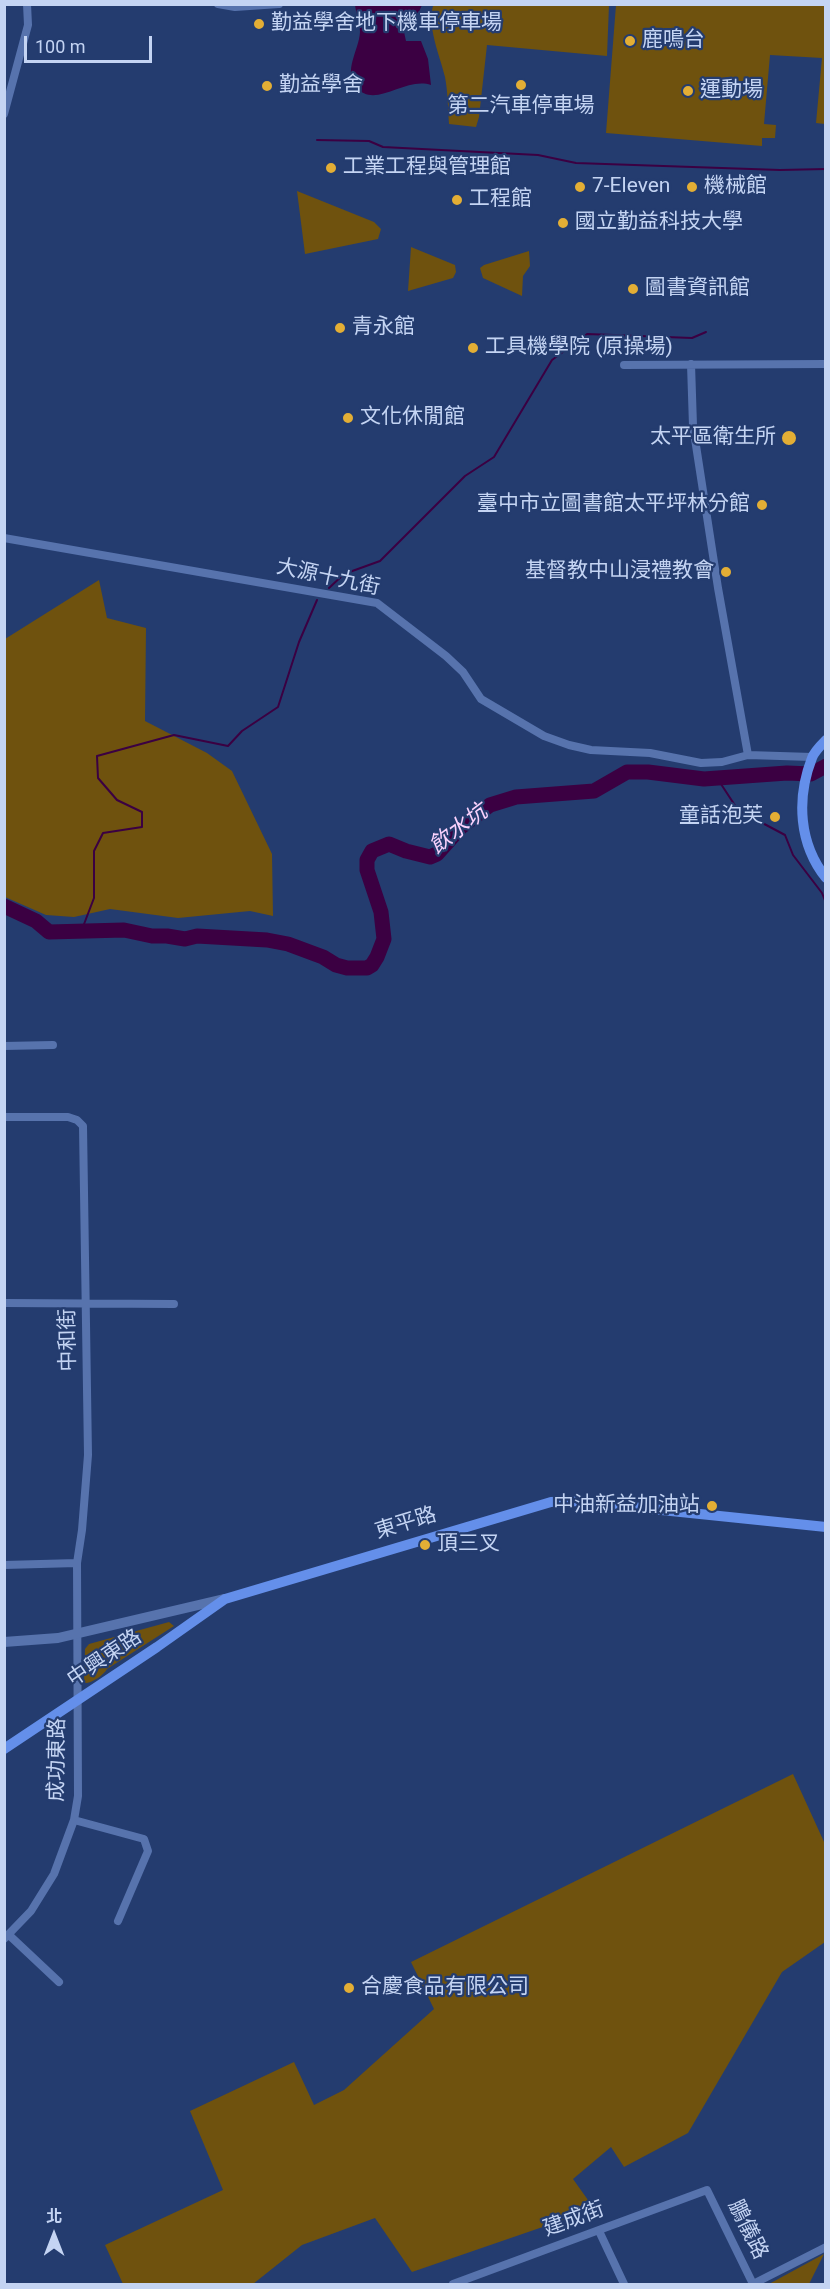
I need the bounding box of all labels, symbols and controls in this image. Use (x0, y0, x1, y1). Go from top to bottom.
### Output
place label: 勤益學舍地下機車停車場 (271, 11, 502, 37)
marker: 勤益學舍地下機車停車場 (252, 17, 266, 31)
scale bar (27, 24, 154, 62)
place label: 鹿鳴台 (642, 28, 705, 54)
marker: 鹿鳴台 (623, 34, 637, 48)
text: 100 m (35, 36, 86, 57)
place label: 勤益學舍 (279, 73, 363, 99)
marker: 第二汽車停車場 (514, 78, 528, 92)
place label: 運動場 (700, 78, 763, 104)
marker: 勤益學舍 (260, 79, 274, 93)
marker: 運動場 (681, 84, 695, 98)
place label: 第二汽車停車場 (448, 94, 594, 120)
place label: 工業工程與管理館 (343, 155, 511, 181)
marker: 工業工程與管理館 (324, 161, 338, 175)
place label: 7-Eleven (592, 174, 670, 200)
place label: 機械館 (704, 174, 767, 200)
marker: 7-Eleven (573, 180, 587, 194)
marker: 機械館 (685, 180, 699, 194)
place label: 工程館 (469, 187, 532, 213)
marker: 工程館 (450, 193, 464, 207)
place label: 國立勤益科技大學 (575, 210, 743, 236)
marker: 國立勤益科技大學 (556, 216, 570, 230)
place label: 圖書資訊館 (645, 276, 750, 302)
marker: 圖書資訊館 (626, 282, 640, 296)
place label: 青永館 (352, 315, 415, 341)
marker: 青永館 (333, 321, 347, 335)
place label: 工具機學院 (原操場) (485, 335, 673, 361)
marker: 工具機學院 (原操場) (466, 341, 480, 355)
place label: 文化休閒館 (360, 405, 465, 431)
marker: 文化休閒館 (341, 411, 355, 425)
place label: 太平區衛生所 (650, 425, 776, 451)
marker: 太平區衛生所 (780, 429, 798, 447)
place label: 臺中市立圖書館太平坪林分館 (477, 492, 750, 518)
marker: 臺中市立圖書館太平坪林分館 (755, 498, 769, 512)
street label: 大源十九街 (274, 555, 382, 601)
place label: 基督教中山浸禮教會 (525, 559, 714, 585)
marker: 基督教中山浸禮教會 (719, 565, 733, 579)
water label: 飲水坑 (425, 800, 493, 860)
place label: 童話泡芙 (679, 804, 763, 830)
marker: 童話泡芙 (768, 810, 782, 824)
street label: 中和街 (56, 1308, 82, 1372)
place label: 中油新益加油站 (553, 1493, 700, 1519)
marker: 中油新益加油站 (705, 1499, 719, 1513)
street label: 東平路 (372, 1503, 440, 1545)
place label: 頂三叉 (437, 1532, 500, 1558)
marker: 頂三叉 (418, 1538, 432, 1552)
street label: 中興東路 (63, 1625, 147, 1693)
street label: 成功東路 (45, 1718, 71, 1802)
place label: 合慶食品有限公司 (361, 1975, 529, 2001)
marker: 合慶食品有限公司 (342, 1981, 356, 1995)
street label: 鵬儀路 (722, 2196, 772, 2264)
street label: 建成街 (540, 2197, 608, 2243)
north arrow (24, 2205, 84, 2265)
text: 北 (46, 2207, 62, 2226)

